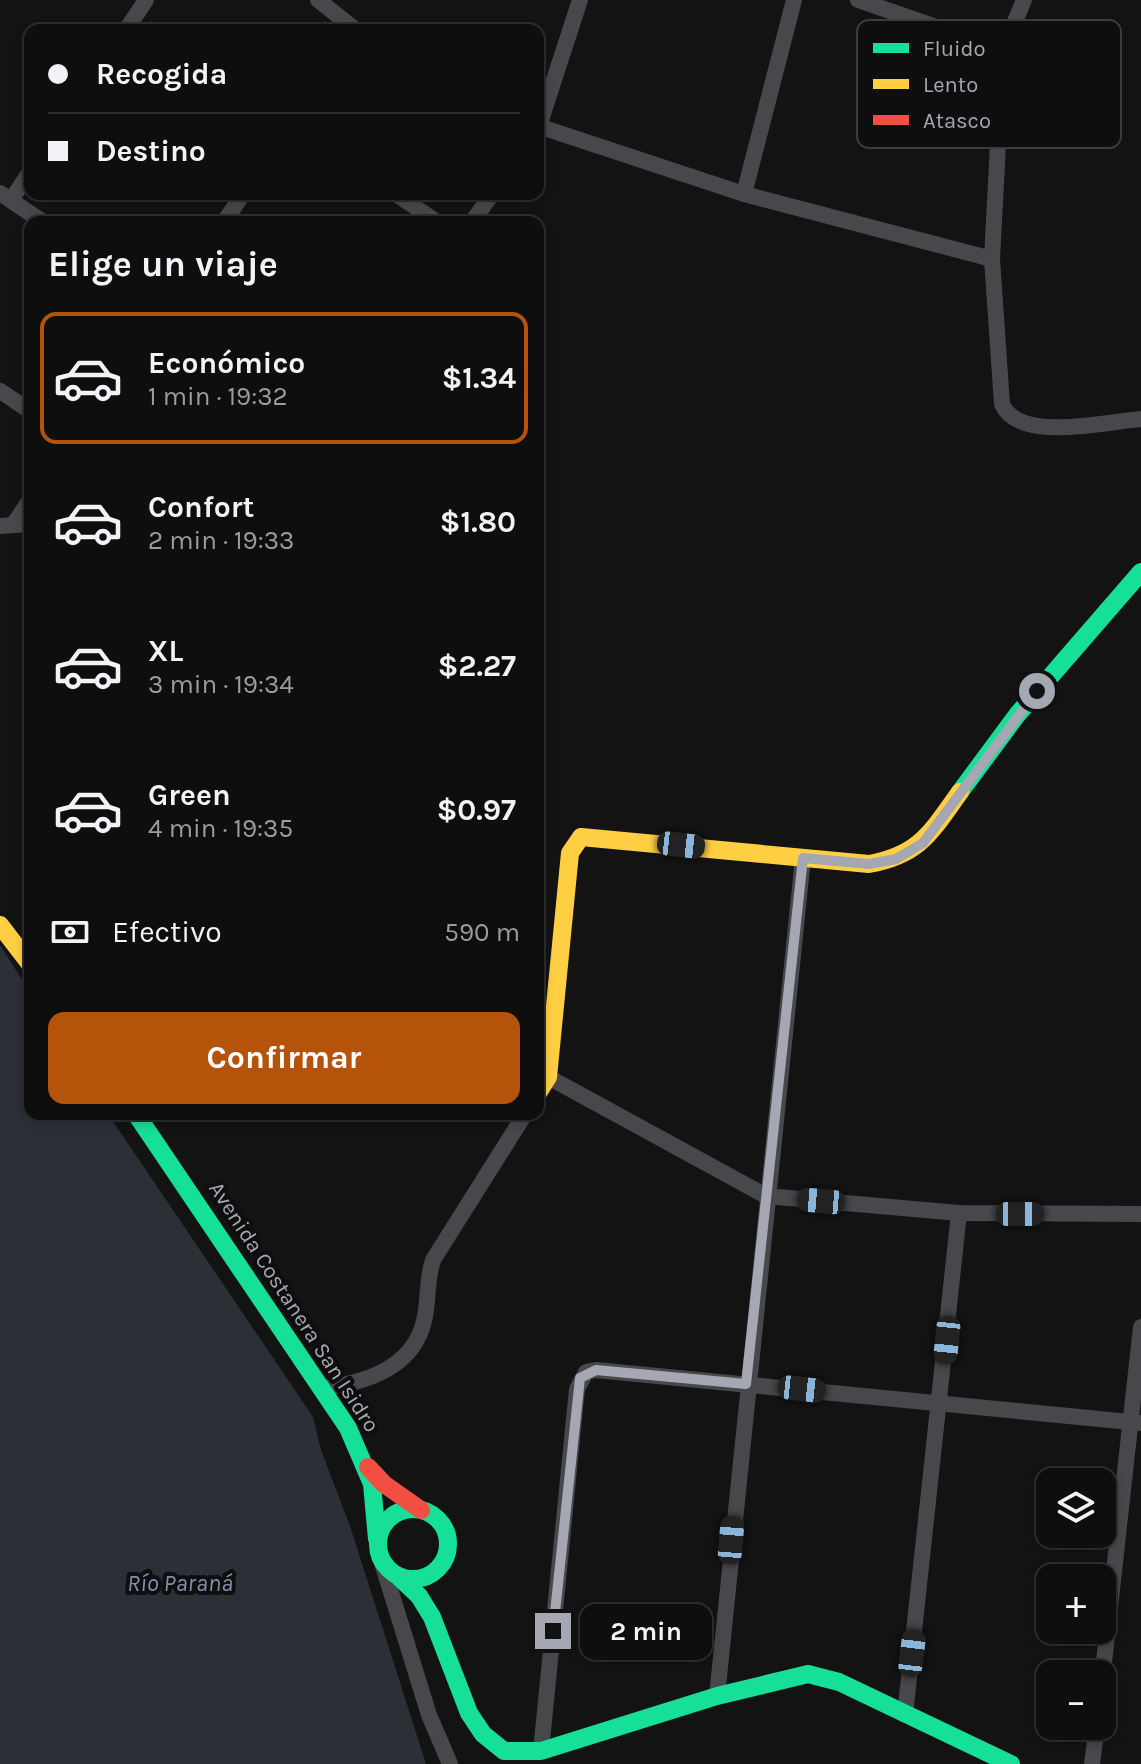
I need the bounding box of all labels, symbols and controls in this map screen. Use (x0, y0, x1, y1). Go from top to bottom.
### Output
legend (857, 20, 1121, 148)
text: Fluido (923, 36, 986, 62)
text: Recogida (96, 56, 227, 92)
text: Lento (923, 72, 978, 98)
text: Atasco (923, 108, 991, 134)
text: Destino (96, 133, 206, 169)
text: Elige un viaje (48, 243, 278, 285)
icon: car (52, 342, 124, 414)
text: Económico (148, 345, 305, 381)
text: $1.34 (442, 360, 516, 396)
text: 1 min · 19:32 (148, 381, 288, 412)
icon: car (52, 486, 124, 558)
text: Confort (148, 489, 254, 525)
text: $1.80 (440, 504, 516, 540)
text: 2 min · 19:33 (148, 525, 294, 556)
icon: car (52, 630, 124, 702)
text: XL (148, 633, 183, 669)
text: $2.27 (438, 648, 516, 684)
text: 3 min · 19:34 (148, 669, 294, 700)
route start (1019, 673, 1055, 709)
icon: car (52, 774, 124, 846)
text: Green (148, 777, 231, 813)
text: $0.97 (437, 792, 516, 828)
text: 4 min · 19:35 (148, 813, 293, 844)
car (656, 831, 706, 859)
icon: cash (48, 910, 92, 954)
text: Efectivo (112, 914, 222, 950)
text: 590 m (444, 917, 520, 948)
button: Confirmar (48, 1012, 520, 1104)
street label: Avenida Costanera San Isidro (203, 1177, 385, 1437)
car (796, 1187, 846, 1215)
car (996, 1202, 1044, 1226)
car (933, 1315, 961, 1365)
car (777, 1375, 827, 1403)
map controls (1036, 1468, 1116, 1740)
button: layers (1036, 1468, 1116, 1548)
car (717, 1515, 745, 1565)
button: + (1036, 1564, 1116, 1644)
water label: Río Paraná (127, 1569, 233, 1597)
callout: 2 min (581, 1603, 713, 1659)
route end (535, 1613, 571, 1649)
text: 2 min (610, 1616, 682, 1647)
car (897, 1628, 927, 1678)
button: − (1036, 1660, 1116, 1740)

